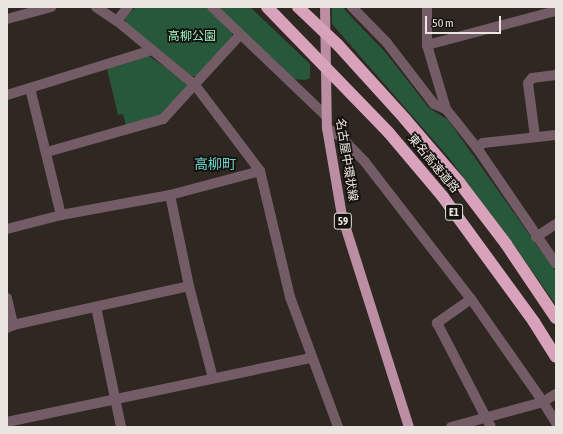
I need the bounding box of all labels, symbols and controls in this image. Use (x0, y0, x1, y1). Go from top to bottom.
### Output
scale bar (427, 8, 503, 34)
text: 50 m (432, 16, 454, 30)
park label: 高柳公園 (168, 30, 216, 44)
street label: 名古屋中環状線 (332, 117, 360, 203)
street label: 東名高速道路 (404, 132, 462, 196)
district label: 高柳町 (194, 156, 236, 172)
road number: E1 (445, 203, 463, 221)
road number: 59 (333, 212, 353, 230)

